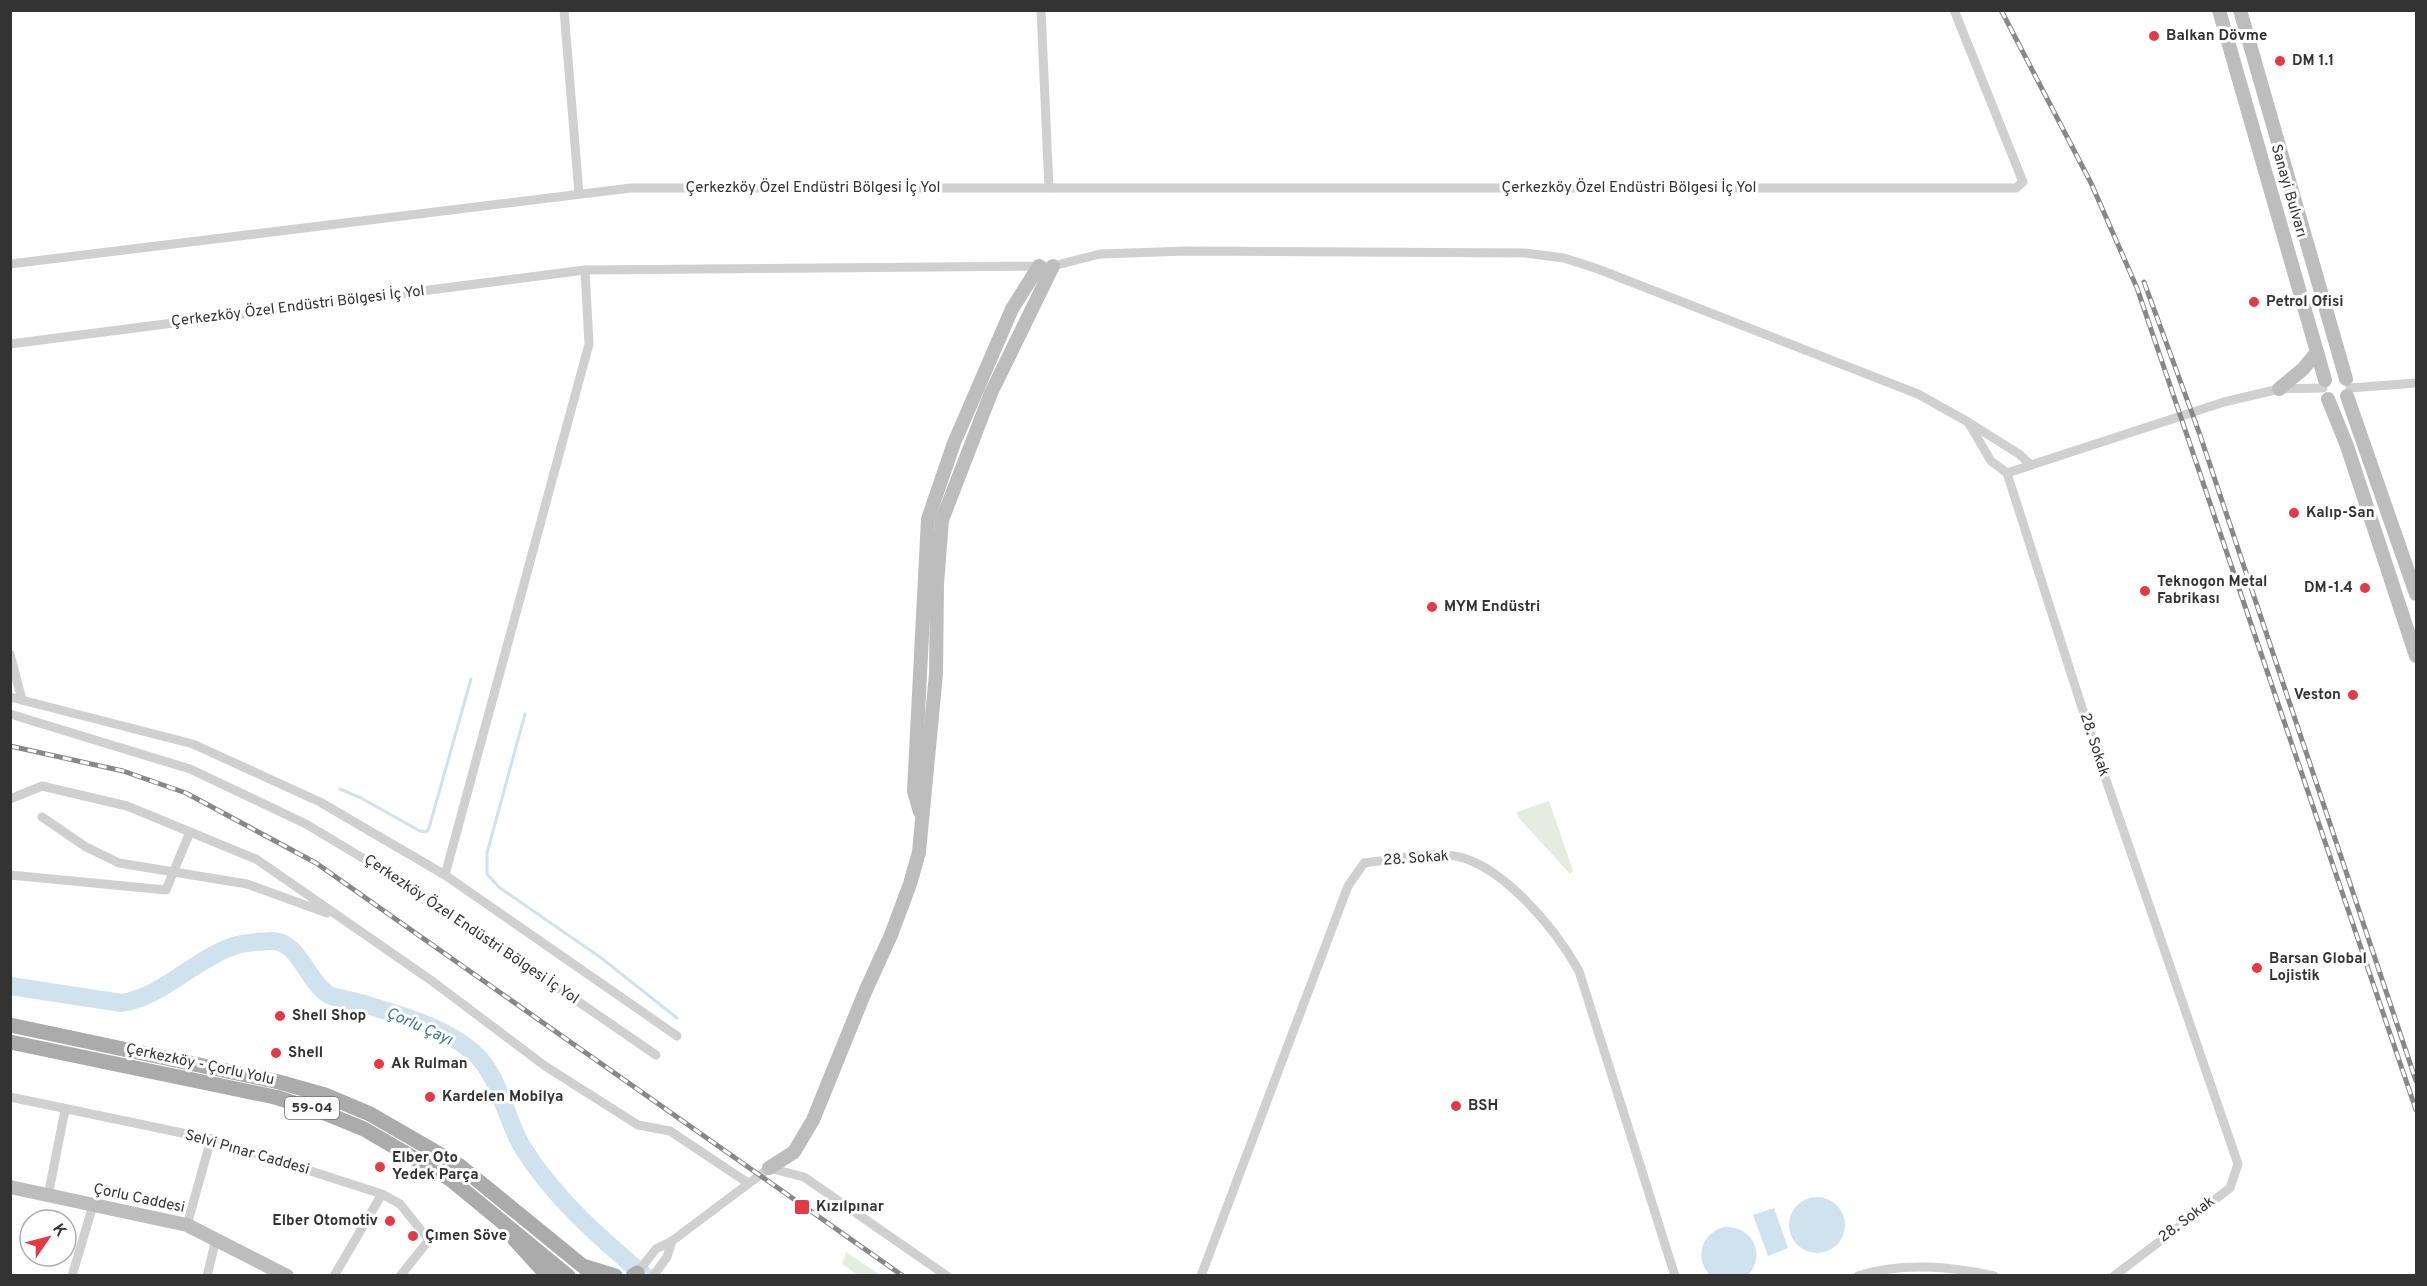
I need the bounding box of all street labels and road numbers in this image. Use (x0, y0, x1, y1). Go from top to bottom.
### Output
street label: Sanayi Bulvarı (2266, 142, 2310, 240)
street label: Çerkezköy Özel Endüstri Bölgesi İç Yol (685, 178, 941, 198)
street label: Çerkezköy Özel Endüstri Bölgesi İç Yol (1501, 178, 1757, 198)
street label: Çerkezköy Özel Endüstri Bölgesi İç Yol (170, 281, 426, 332)
street label: 28. Sokak (2075, 711, 2113, 779)
street label: 28. Sokak (1383, 847, 1449, 871)
street label: Çerkezköy Özel Endüstri Bölgesi İç Yol (360, 850, 583, 1009)
street label: Çerkezköy - Çorlu Yolu (124, 1040, 276, 1090)
road number: 59-04 (285, 1097, 339, 1119)
street label: Selvi Pınar Caddesi (183, 1126, 311, 1180)
street label: Çorlu Caddesi (91, 1180, 187, 1218)
street label: 28. Sokak (2155, 1193, 2219, 1247)

